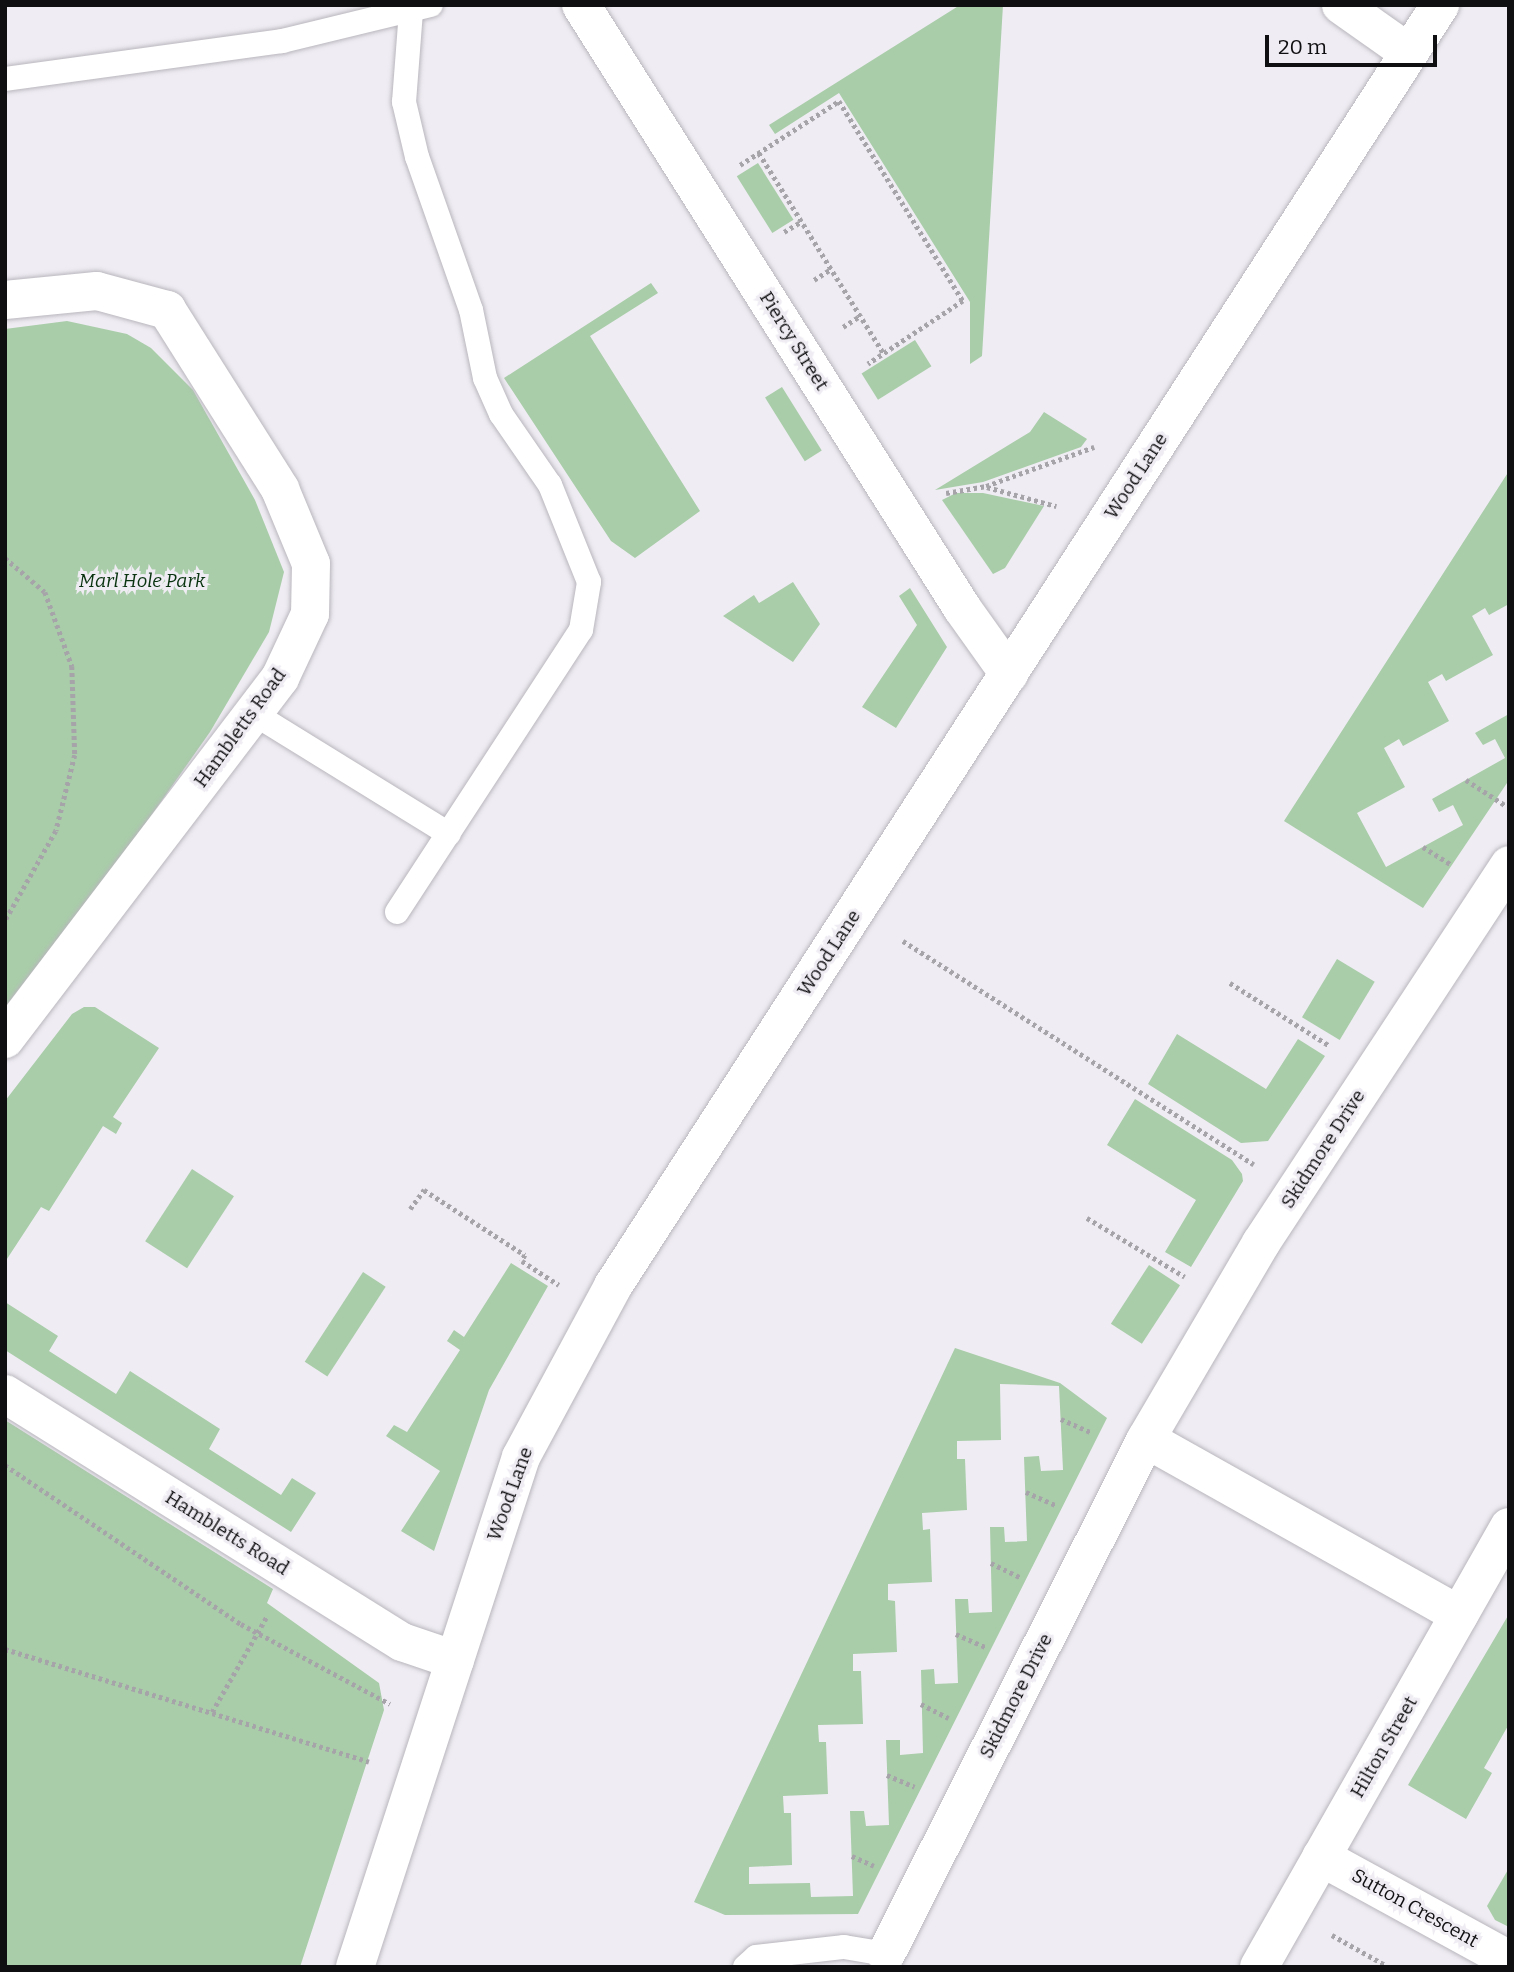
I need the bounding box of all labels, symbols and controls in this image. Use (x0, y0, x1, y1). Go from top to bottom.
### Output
scale bar (1269, 21, 1440, 65)
text: 20 m (1278, 34, 1327, 60)
street label: Piercy Street (755, 287, 833, 395)
street label: Wood Lane (1100, 429, 1172, 523)
park label: Marl Hole Park (79, 570, 205, 592)
street label: Hambletts Road (189, 664, 291, 792)
street label: Wood Lane (793, 906, 865, 1000)
street label: Skidmore Drive (1276, 1085, 1370, 1213)
street label: Wood Lane (483, 1444, 537, 1544)
street label: Hambletts Road (161, 1486, 293, 1580)
street label: Skidmore Drive (975, 1630, 1057, 1762)
street label: Hilton Street (1346, 1692, 1422, 1802)
street label: Sutton Crescent (1348, 1864, 1482, 1952)

